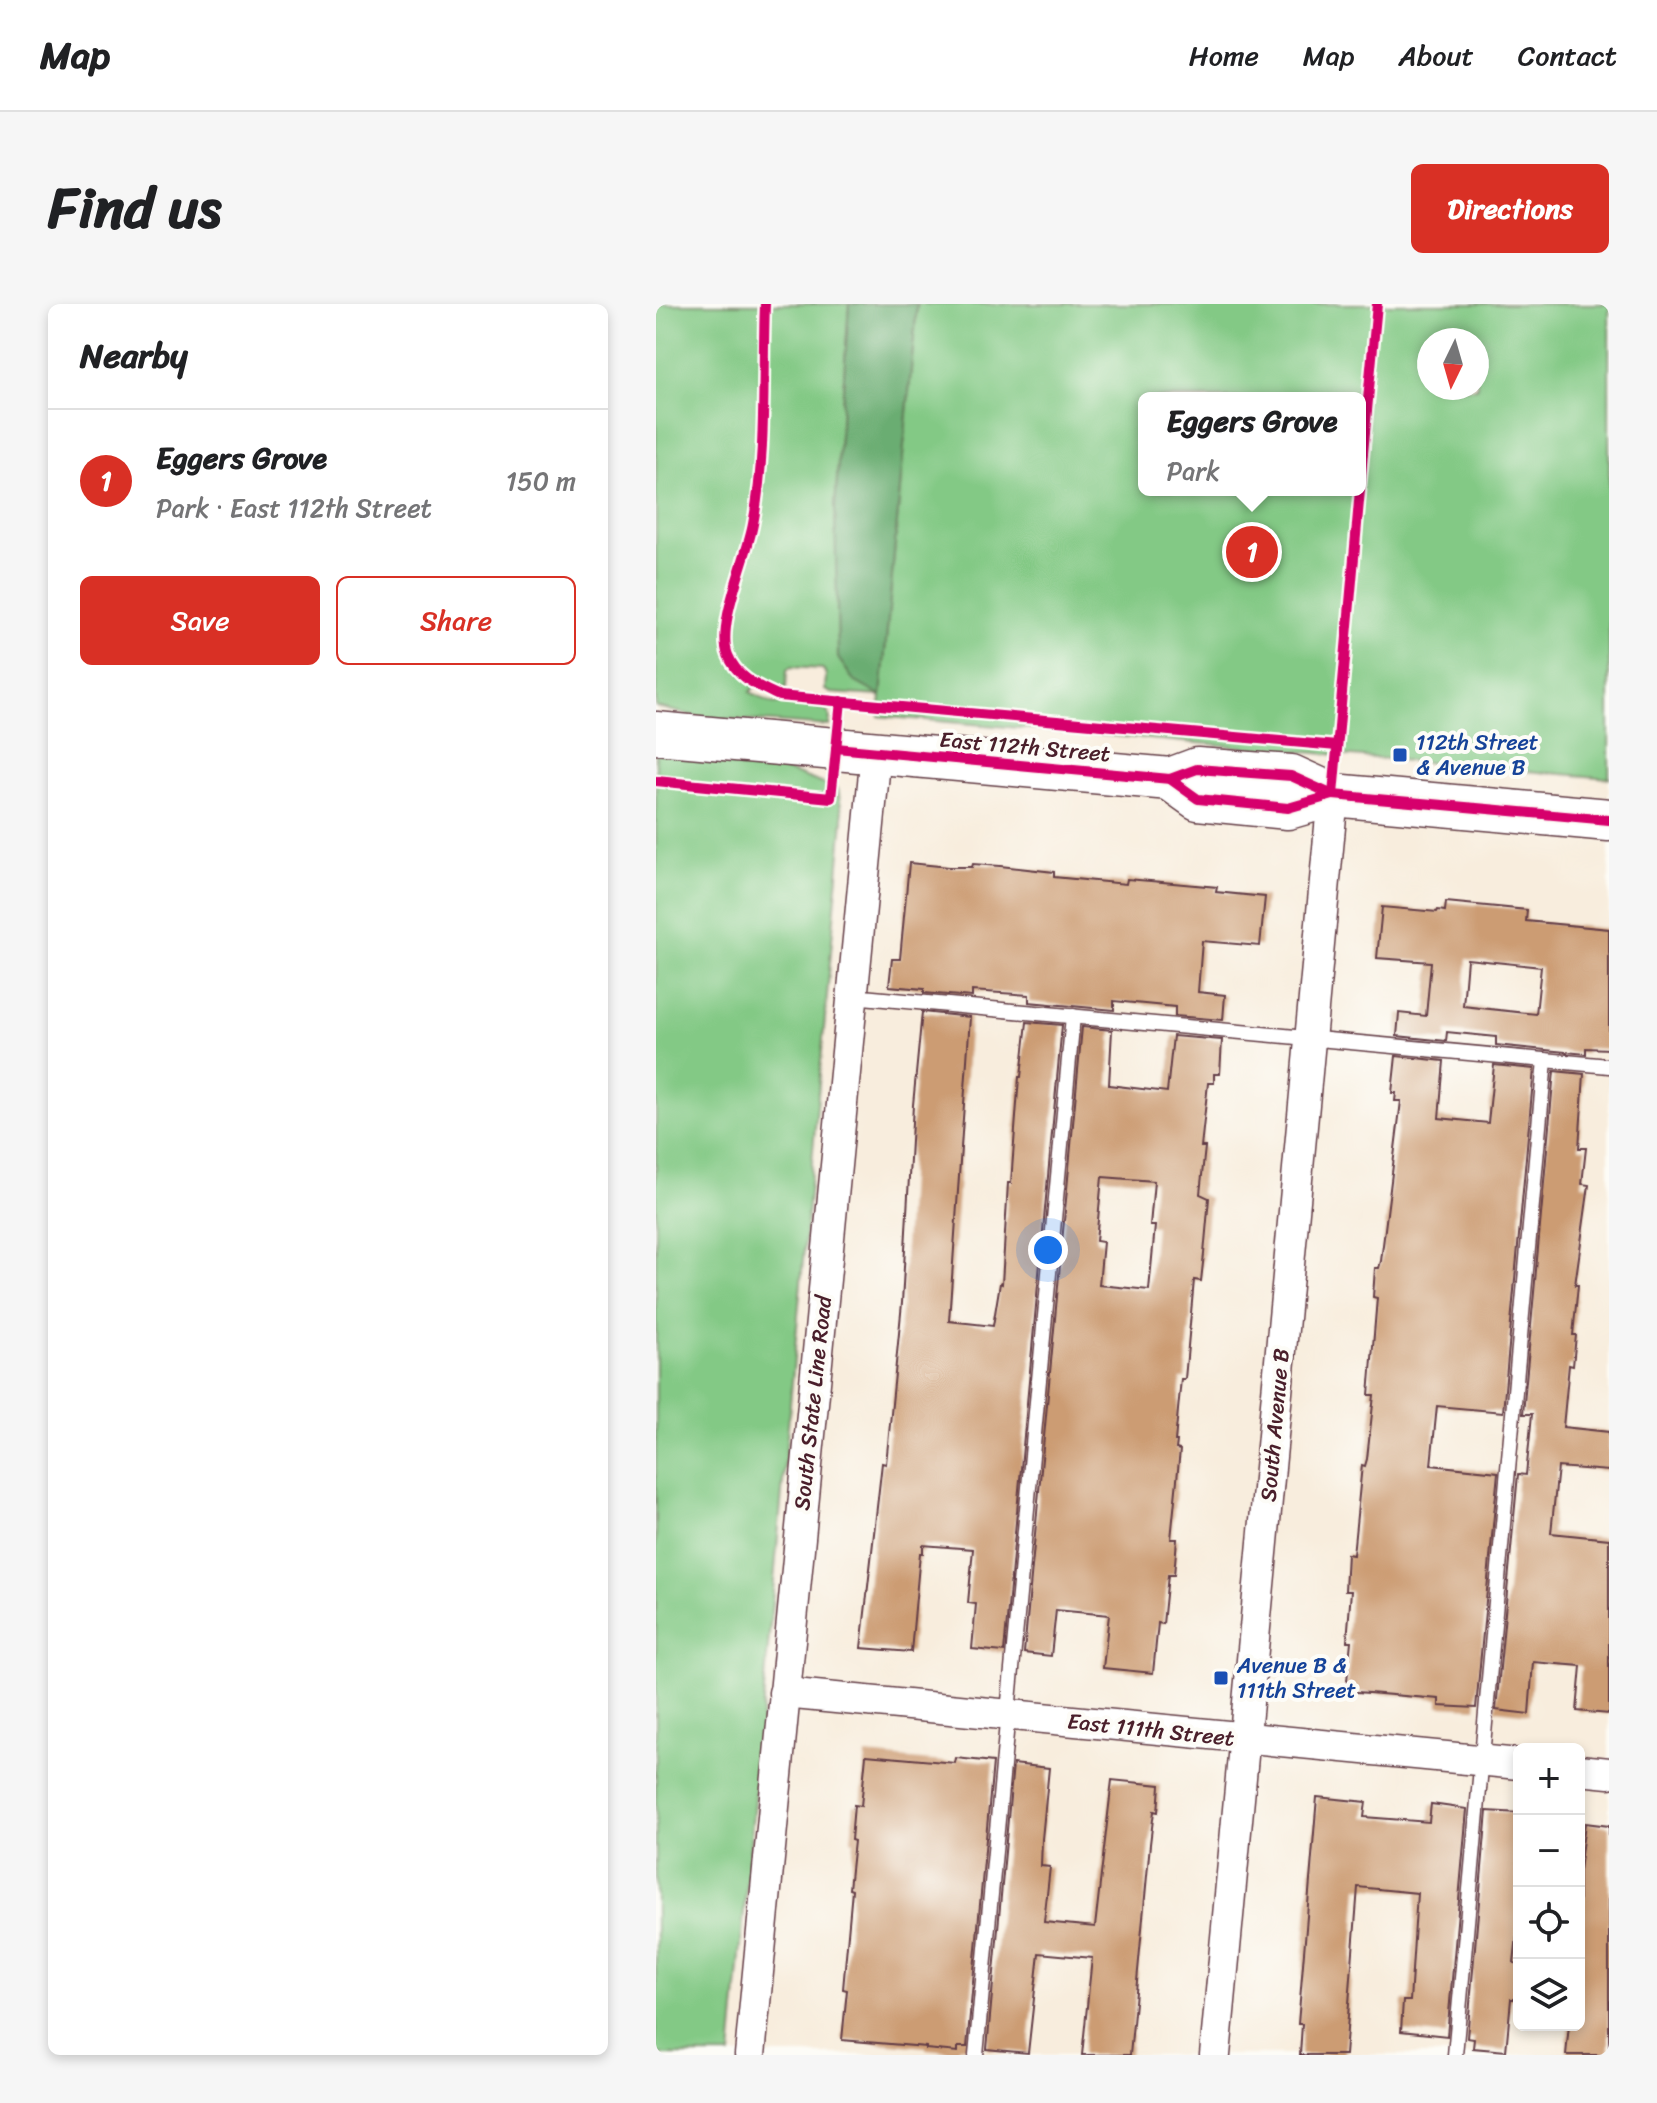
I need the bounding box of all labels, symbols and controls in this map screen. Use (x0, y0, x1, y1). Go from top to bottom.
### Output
text: Map (40, 22, 110, 89)
text: Home (1189, 31, 1259, 80)
text: Map (1303, 31, 1354, 80)
text: About (1398, 31, 1474, 80)
text: Contact (1518, 31, 1617, 80)
text: Find us (48, 159, 221, 258)
button: Directions (1411, 164, 1609, 253)
text: Nearby (80, 326, 188, 386)
north arrow (1417, 328, 1489, 400)
popup (1138, 392, 1366, 496)
text: Eggers Grove (1167, 394, 1337, 448)
text: Eggers Grove (156, 431, 327, 485)
text: Park (1167, 448, 1220, 494)
text: 1 (100, 458, 112, 504)
text: 150 m (506, 458, 576, 504)
text: Park · East 112th Street (156, 485, 432, 531)
pin: 1 (1226, 522, 1278, 582)
button: Save (80, 576, 320, 665)
button: Share (336, 576, 576, 665)
street label: East 112th Street (938, 720, 1112, 773)
place label: 112th Street & Avenue B (1416, 723, 1539, 787)
marker: 112th Street & Avenue B (1391, 746, 1409, 764)
your location (1028, 1230, 1068, 1270)
street label: South State Line Road (782, 1292, 843, 1512)
street label: South Avenue B (1248, 1347, 1301, 1503)
place label: Avenue B & 111th Street (1236, 1646, 1356, 1710)
marker: Avenue B & 111th Street (1212, 1669, 1230, 1687)
street label: East 111th Street (1065, 1701, 1237, 1758)
map controls (1513, 1743, 1585, 2031)
button: + (1513, 1743, 1585, 1815)
button: − (1513, 1815, 1585, 1887)
button: locate (1513, 1887, 1585, 1959)
button: layers (1513, 1959, 1585, 2031)

